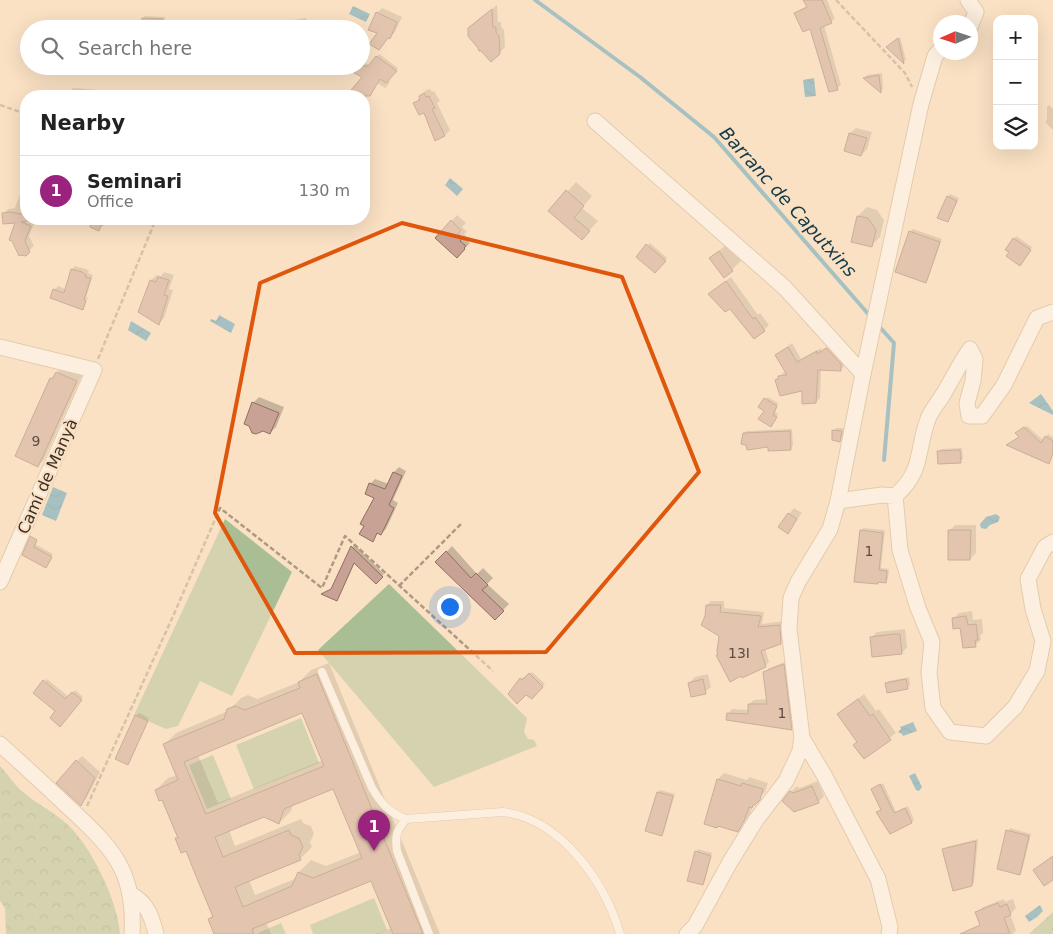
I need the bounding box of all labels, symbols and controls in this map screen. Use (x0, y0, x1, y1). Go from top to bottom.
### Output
north arrow (933, 15, 978, 60)
map controls (993, 15, 1038, 150)
button: + (993, 15, 1038, 60)
search box (20, 20, 370, 75)
icon: search (38, 34, 66, 62)
text: Search here (78, 37, 192, 59)
button: − (993, 60, 1038, 105)
button: layers (993, 105, 1038, 150)
text: Nearby (40, 111, 125, 135)
water label: Barranc de Caputxins (716, 122, 861, 281)
text: Seminari (87, 170, 182, 192)
text: 1 (50, 181, 62, 200)
text: 130 m (299, 181, 350, 200)
text: Office (87, 192, 134, 211)
street label: Camí de Manyà (14, 416, 81, 537)
house number: 9 (32, 433, 40, 449)
house number: 1 (865, 543, 873, 559)
your location (437, 594, 463, 620)
house number: 13I (728, 645, 750, 661)
house number: 1 (778, 705, 786, 721)
pin: 1 (358, 810, 390, 851)

